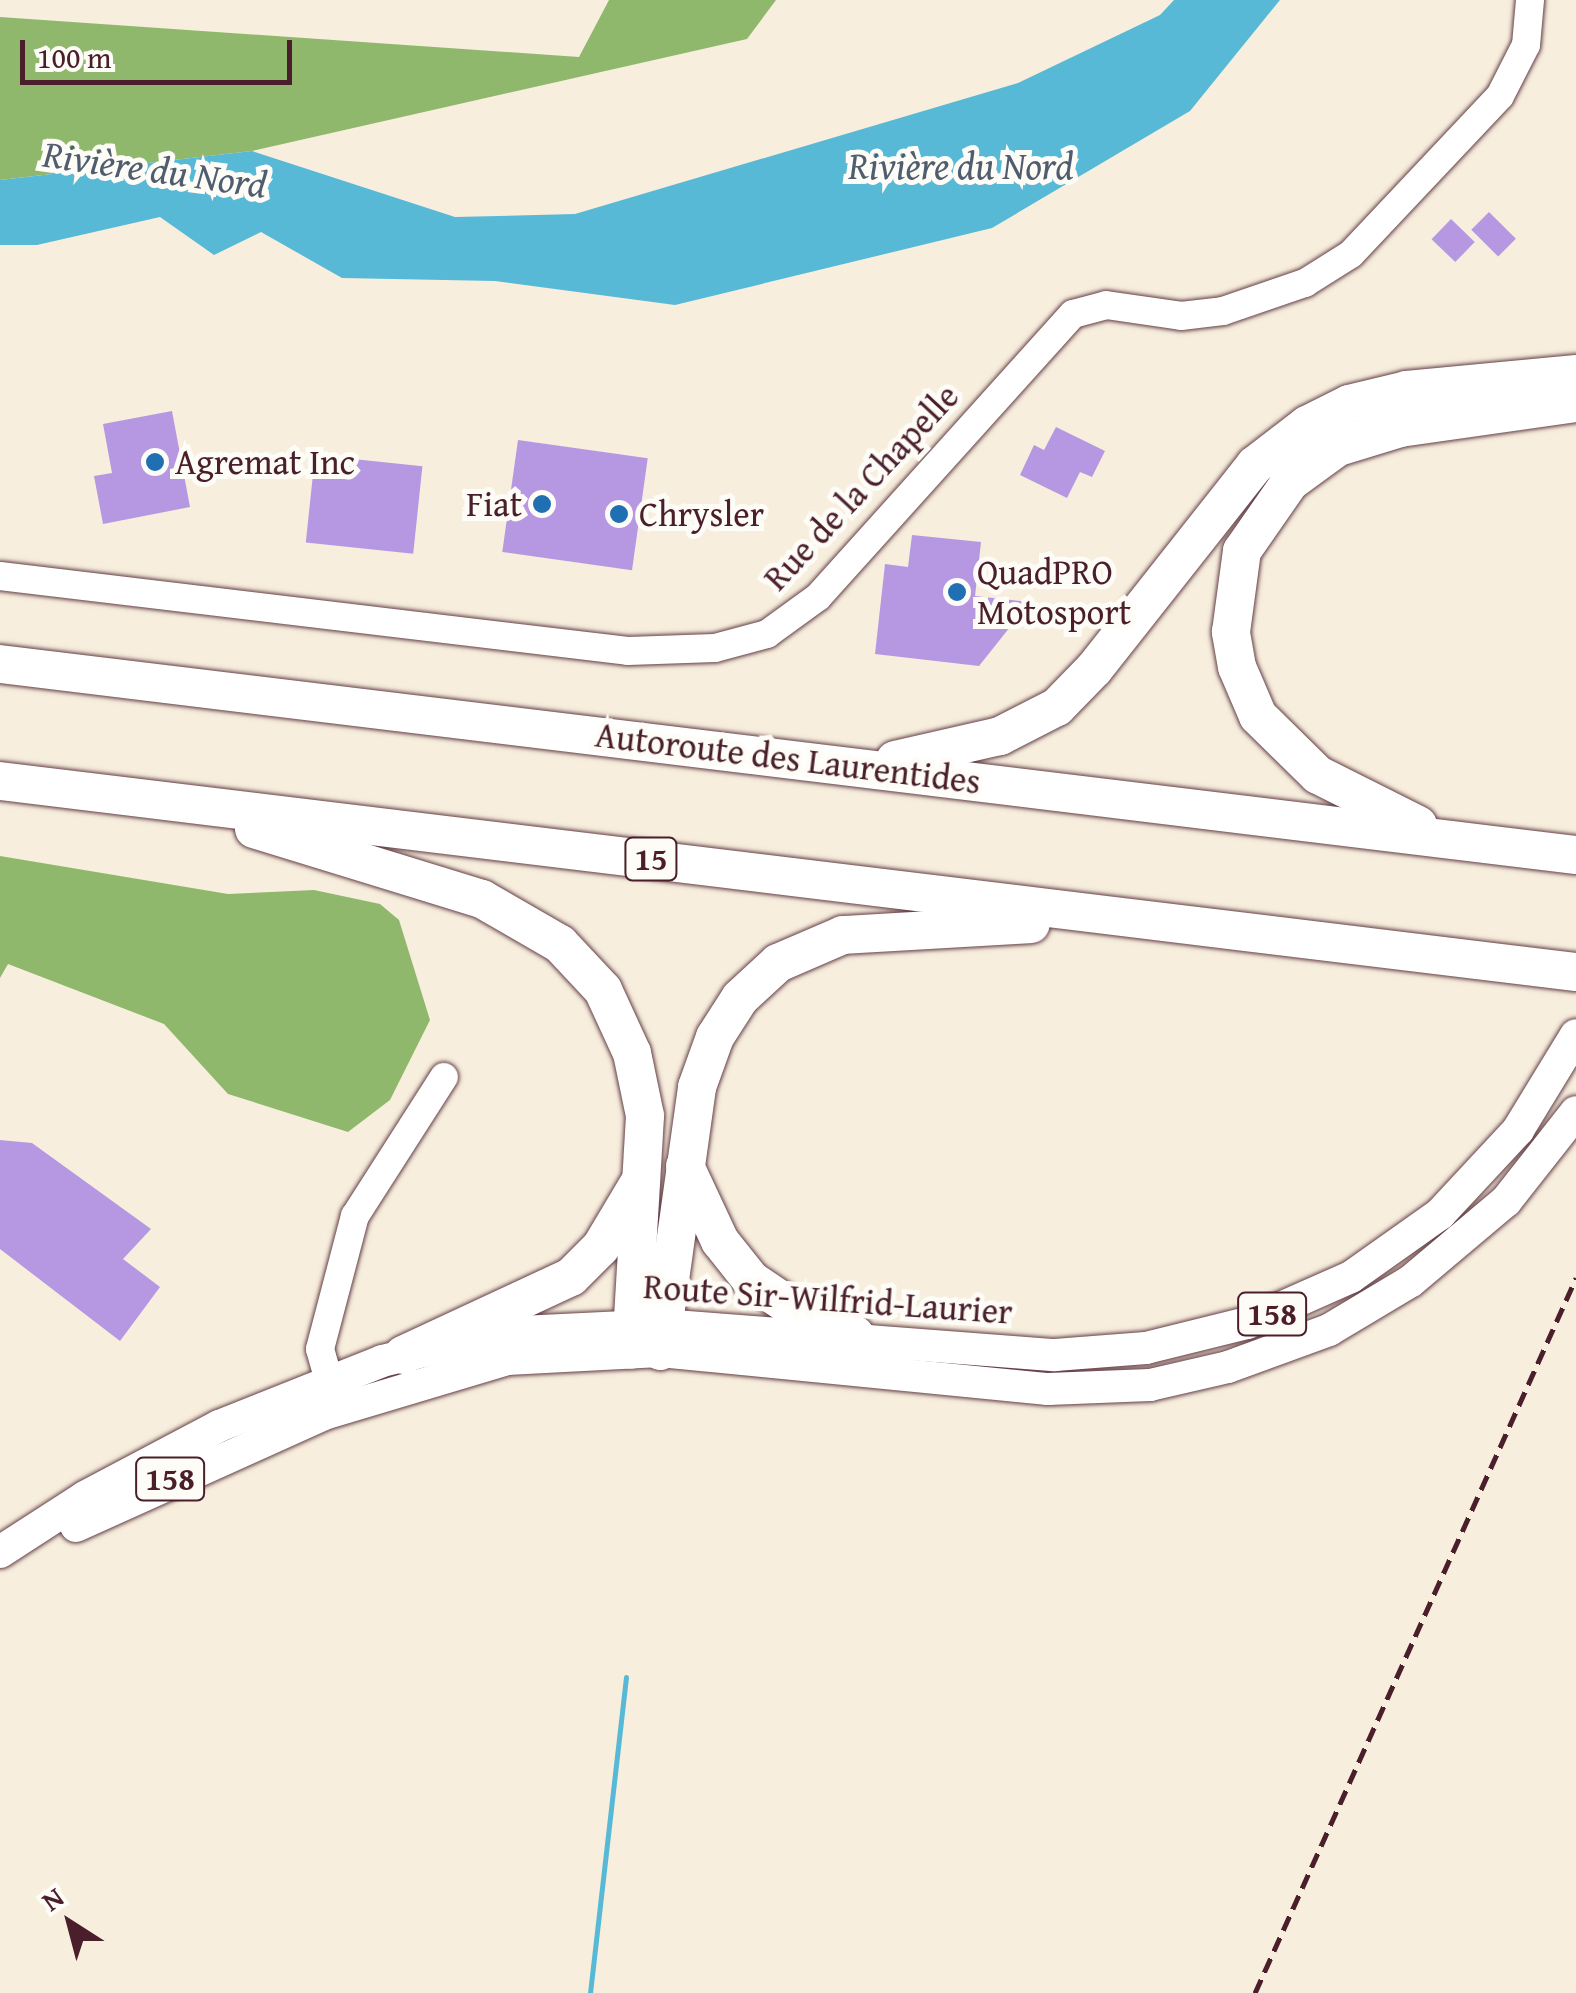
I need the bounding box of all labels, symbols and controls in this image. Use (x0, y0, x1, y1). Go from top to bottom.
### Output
scale bar (25, 20, 298, 82)
text: 100 m (37, 35, 111, 79)
water label: Rivière du Nord (40, 131, 270, 207)
water label: Rivière du Nord (848, 143, 1074, 189)
street label: Rue de la Chapelle (755, 375, 967, 599)
place label: Agremat Inc (175, 441, 355, 483)
marker: Agremat Inc (144, 451, 166, 473)
place label: Fiat (466, 483, 522, 525)
marker: Fiat (531, 493, 553, 515)
place label: Chrysler (639, 493, 764, 535)
marker: Chrysler (608, 503, 630, 525)
place label: QuadPRO Motosport (977, 551, 1131, 633)
marker: QuadPRO Motosport (946, 581, 968, 603)
street label: Autoroute des Laurentides (593, 714, 983, 802)
road number: 15 (624, 832, 678, 886)
street label: Route Sir-Wilfrid-Laurier (642, 1265, 1014, 1333)
road number: 158 (1237, 1287, 1307, 1341)
road number: 158 (135, 1452, 205, 1506)
north arrow (20, 1873, 120, 1973)
text: N (32, 1876, 72, 1920)

